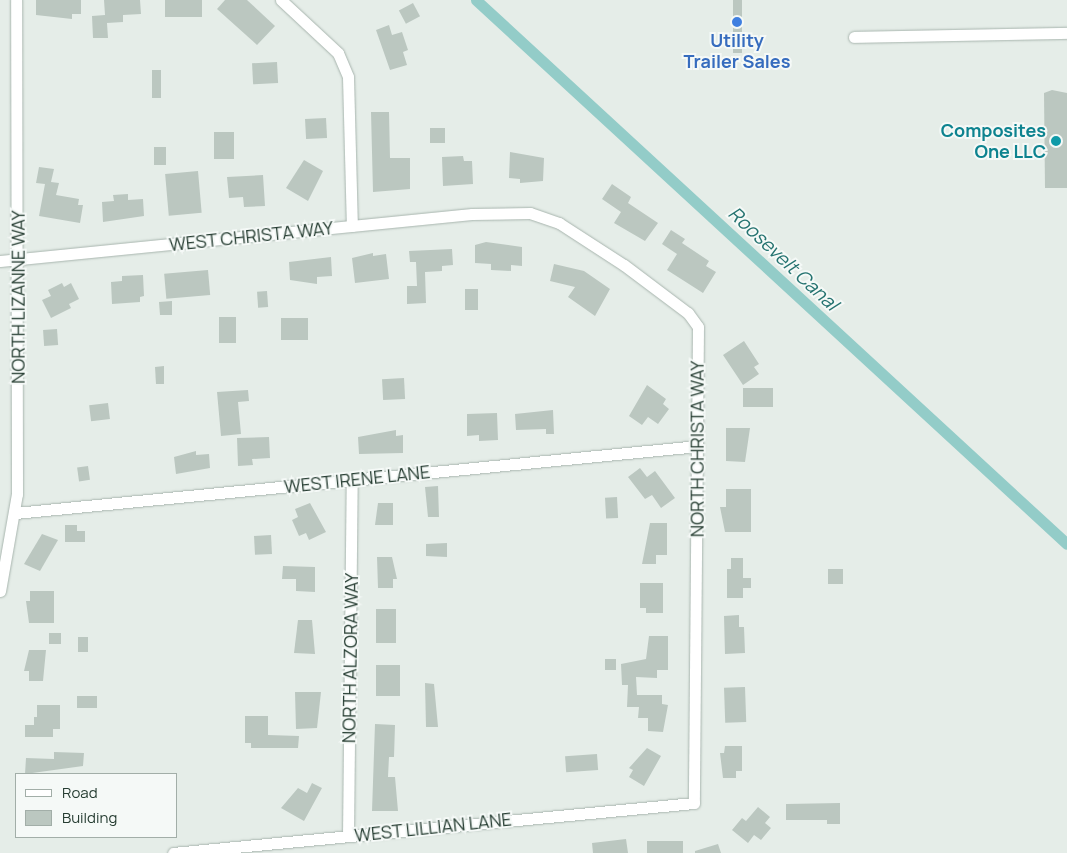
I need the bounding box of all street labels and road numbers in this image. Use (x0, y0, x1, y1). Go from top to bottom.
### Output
street label: NORTH LIZANNE WAY (7, 210, 29, 384)
street label: WEST CHRISTA WAY (168, 217, 334, 255)
street label: NORTH CHRISTA WAY (686, 361, 708, 537)
street label: WEST IRENE LANE (283, 461, 431, 497)
street label: NORTH ALZORA WAY (338, 573, 362, 743)
street label: WEST LILLIAN LANE (353, 808, 513, 846)

